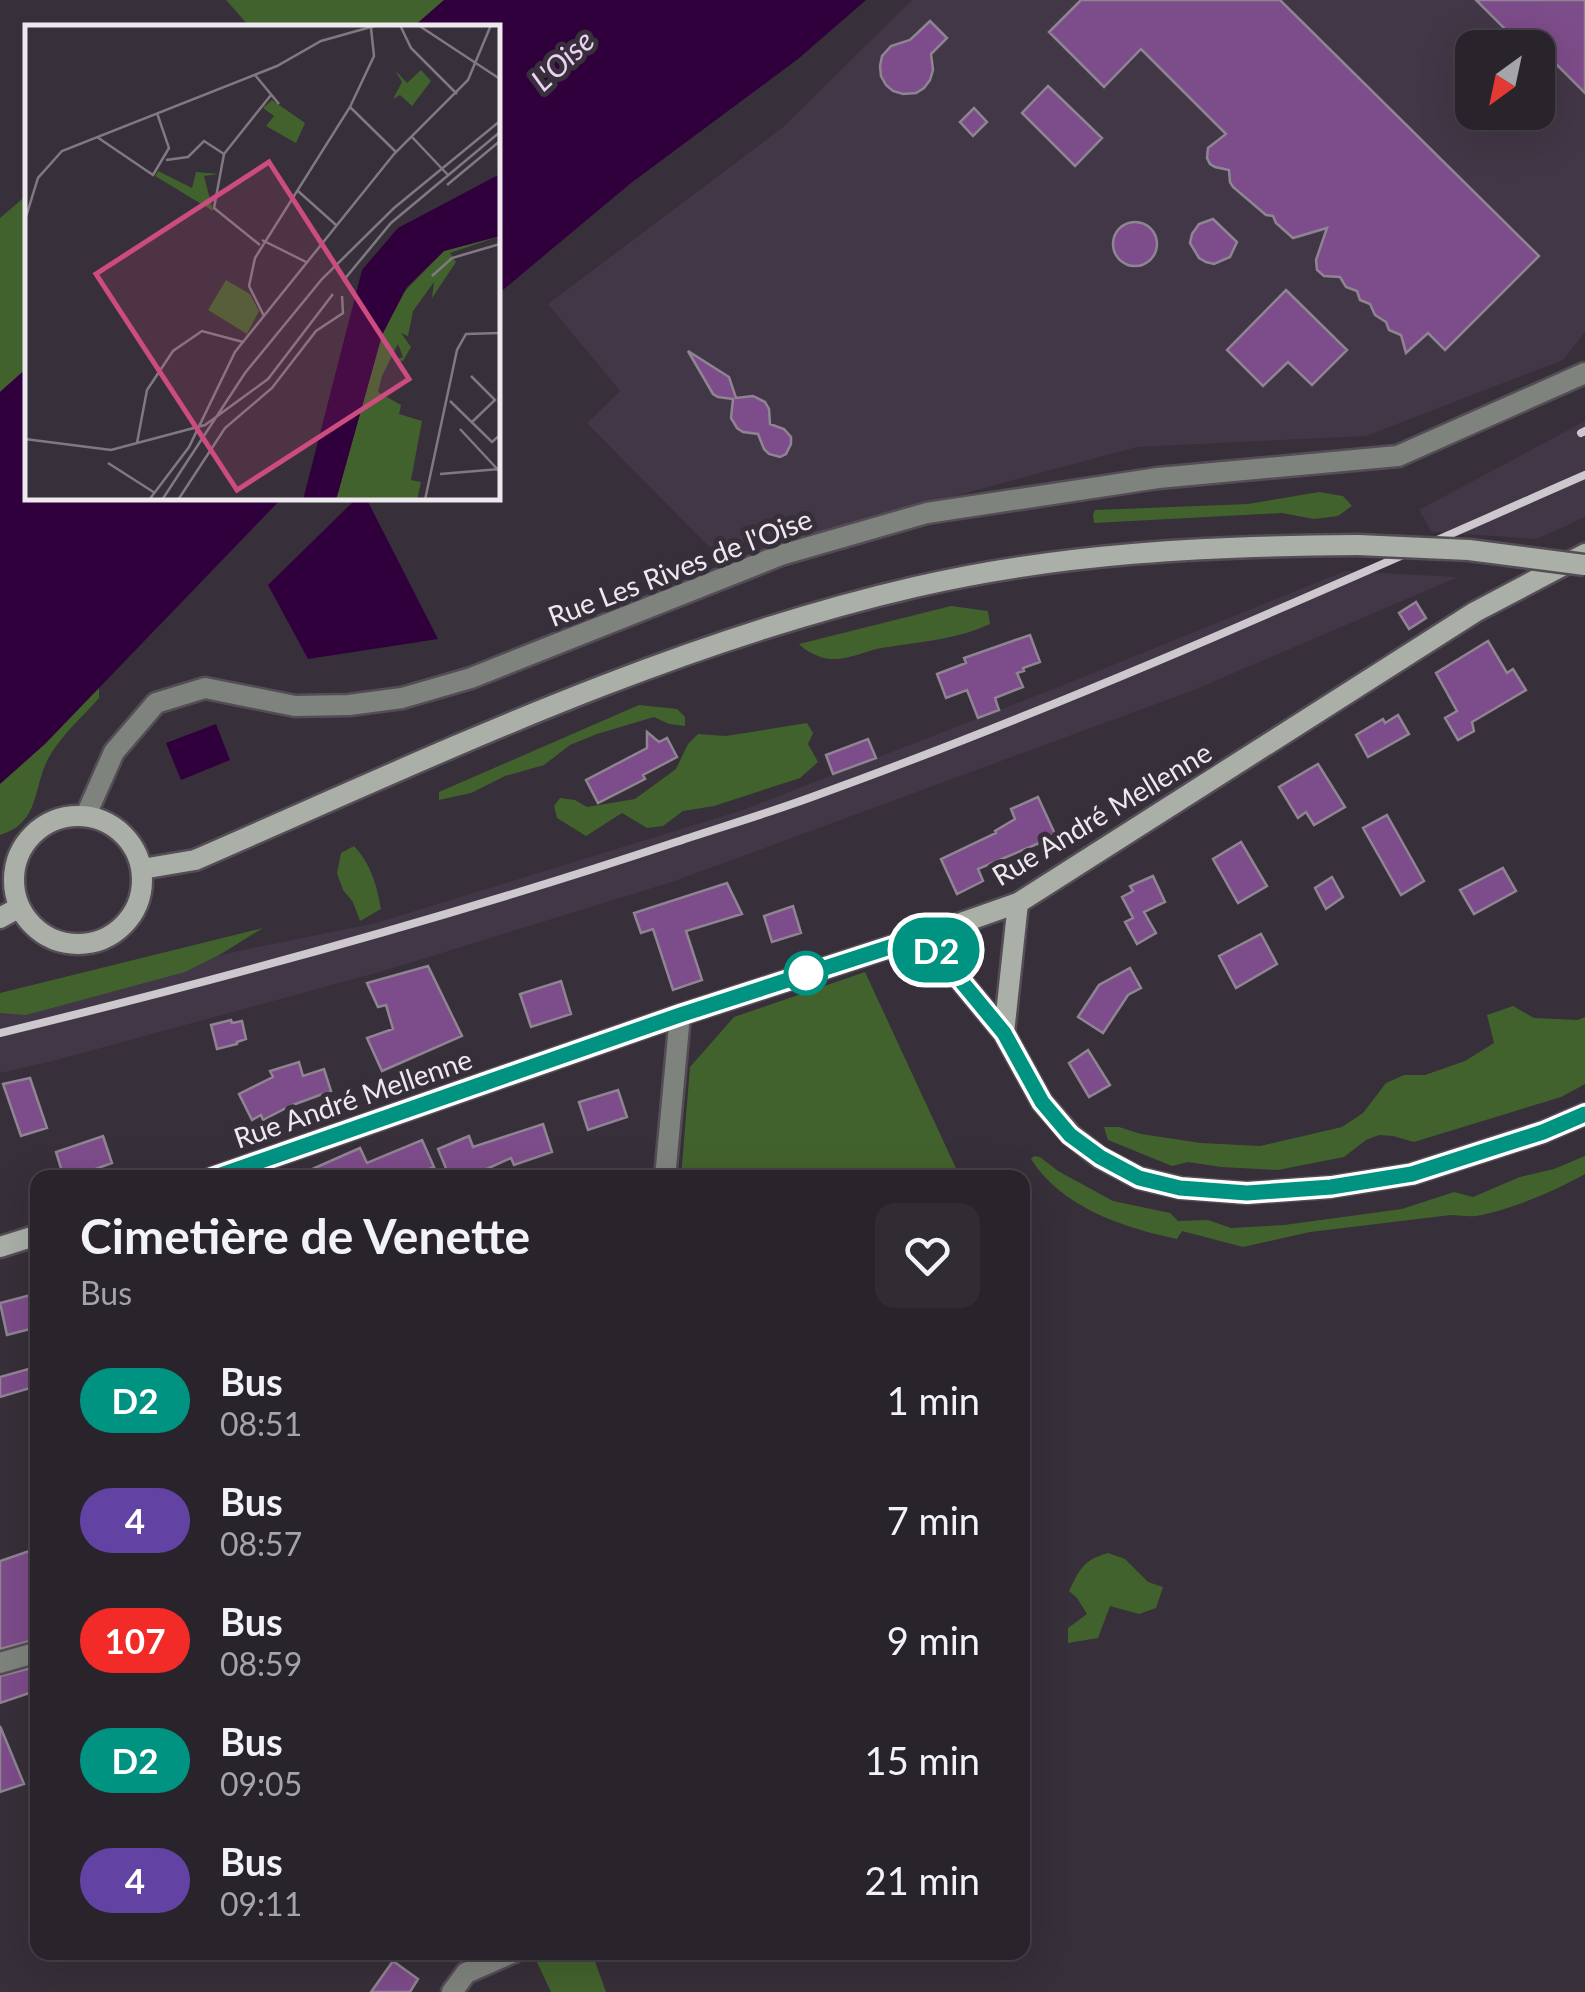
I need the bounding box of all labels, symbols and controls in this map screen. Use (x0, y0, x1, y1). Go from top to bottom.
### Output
water label: L'Oise (523, 22, 600, 97)
inset map (25, 25, 500, 500)
north arrow (1455, 30, 1555, 130)
map controls (1455, 30, 1555, 130)
street label: Rue Les Rives de l'Oise (543, 501, 816, 633)
street label: Rue André Mellenne (986, 734, 1217, 892)
line badge: D2 (891, 918, 981, 982)
text: D2 (913, 929, 959, 971)
unlabelled marker (785, 952, 827, 994)
street label: Rue André Mellenne (229, 1041, 476, 1155)
button: heart (875, 1203, 980, 1308)
text: Cimetière de Venette (80, 1207, 530, 1264)
text: Bus (80, 1273, 132, 1312)
text: Bus (220, 1358, 283, 1404)
text: 1 min (887, 1377, 980, 1423)
text: D2 (112, 1379, 158, 1421)
text: 08:51 (220, 1404, 302, 1443)
text: Bus (220, 1478, 283, 1524)
text: 7 min (887, 1497, 980, 1543)
text: 4 (125, 1499, 145, 1541)
text: 08:57 (220, 1524, 302, 1563)
text: Bus (220, 1598, 283, 1644)
text: 9 min (887, 1617, 980, 1663)
text: 107 (105, 1619, 165, 1661)
text: 08:59 (220, 1644, 302, 1683)
text: Bus (220, 1718, 283, 1764)
text: 15 min (865, 1737, 980, 1783)
text: D2 (112, 1739, 158, 1781)
text: 09:05 (220, 1764, 302, 1803)
text: Bus (220, 1838, 283, 1884)
text: 21 min (865, 1857, 980, 1903)
text: 4 (125, 1859, 145, 1901)
text: 09:11 (220, 1884, 302, 1923)

